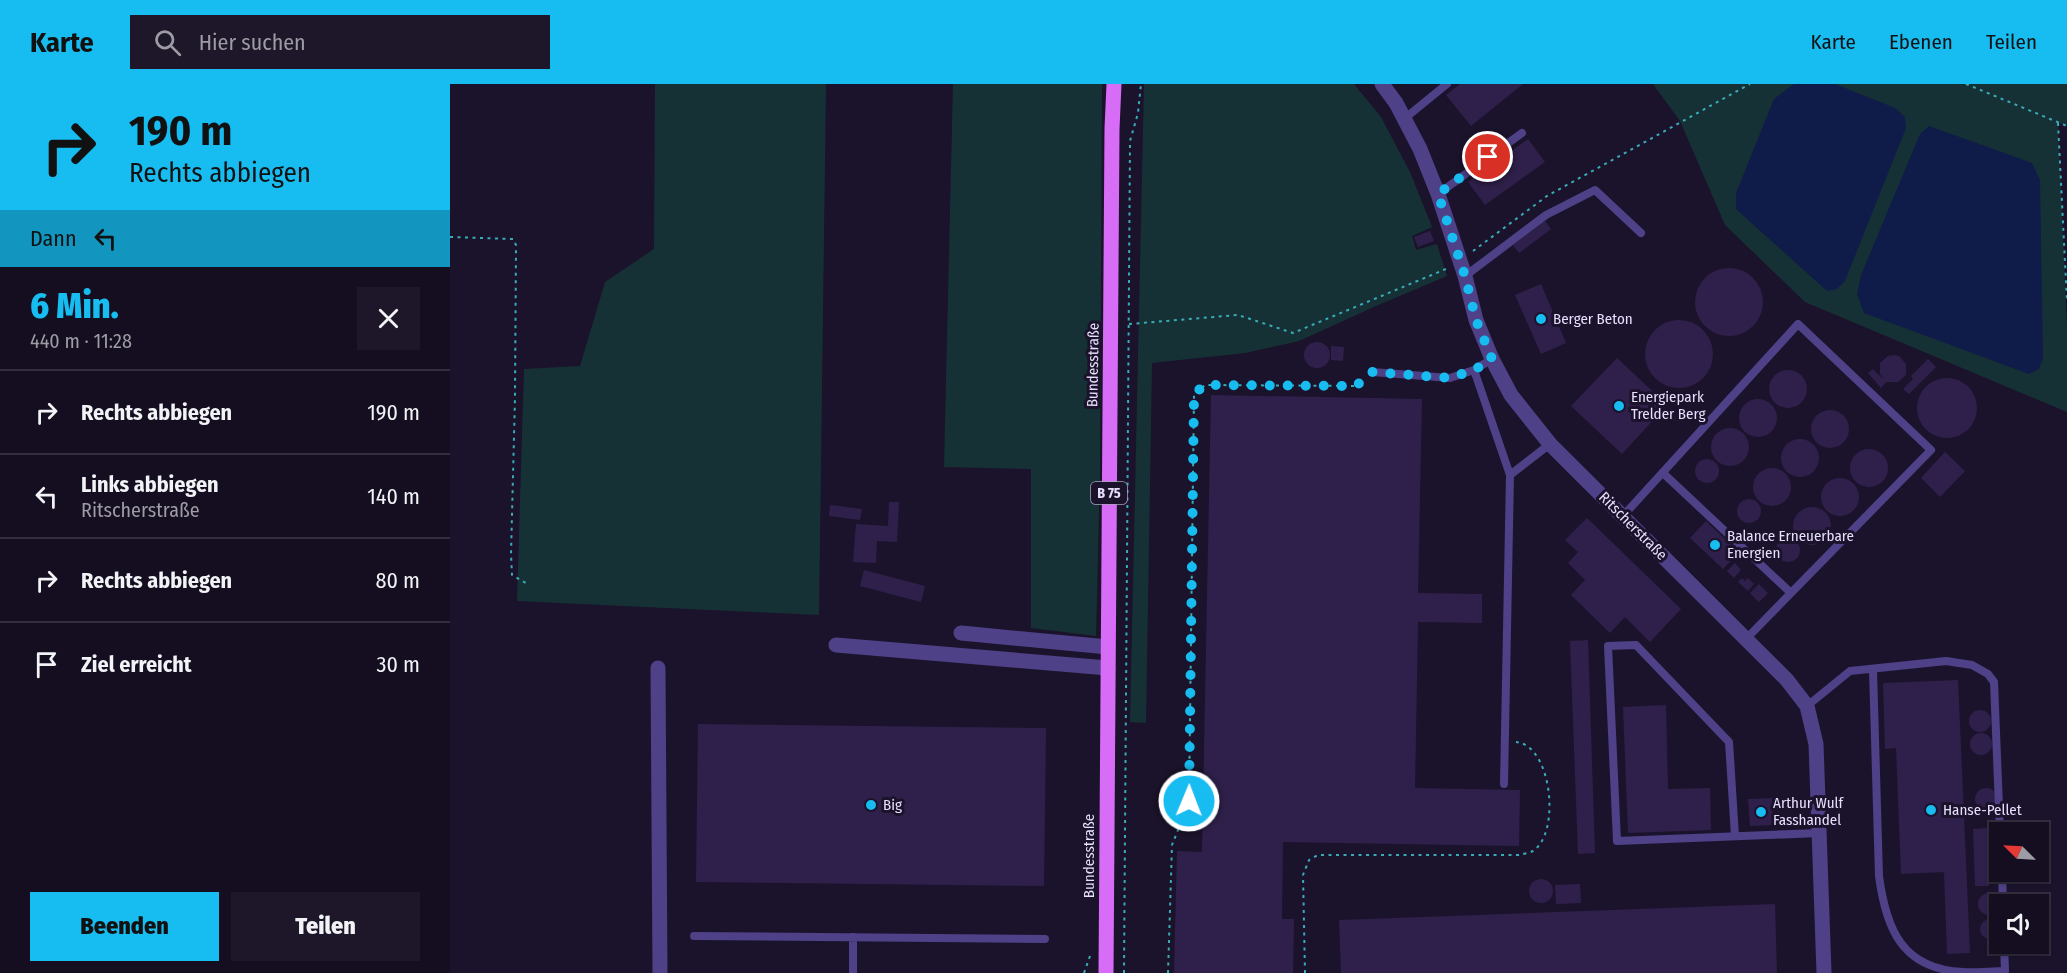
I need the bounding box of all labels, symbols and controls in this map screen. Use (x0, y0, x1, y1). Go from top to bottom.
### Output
search box (130, 15, 550, 69)
text: Karte (30, 26, 94, 59)
icon: search (151, 26, 184, 59)
text: Hier suchen (199, 29, 306, 56)
text: Karte (1810, 29, 1856, 55)
text: Ebenen (1889, 29, 1953, 55)
text: Teilen (1986, 29, 2037, 55)
text: 190 m (129, 106, 232, 156)
icon: right (30, 108, 108, 186)
pin (1462, 131, 1513, 182)
icon: arrive (1471, 140, 1504, 173)
text: Rechts abbiegen (129, 157, 311, 189)
icon: left (89, 222, 122, 255)
text: Dann (30, 225, 77, 252)
text: 6 Min. (30, 284, 119, 328)
button: close (357, 287, 420, 350)
place label: Berger Beton (1553, 310, 1633, 328)
marker: Berger Beton (1534, 312, 1548, 326)
street label: Bundesstraße (1083, 323, 1103, 407)
text: 440 m · 11:28 (30, 329, 132, 353)
place label: Energiepark Trelder Berg (1631, 388, 1706, 423)
icon: right (30, 396, 63, 429)
text: Rechts abbiegen (81, 399, 232, 426)
text: 190 m (367, 399, 420, 426)
marker: Energiepark Trelder Berg (1612, 399, 1626, 413)
text: Links abbiegen (81, 471, 219, 498)
icon: left (30, 480, 63, 513)
road number: B 75 (1091, 482, 1127, 504)
text: 140 m (367, 483, 420, 510)
street label: Ritscherstraße (1595, 488, 1671, 564)
text: Ritscherstraße (81, 498, 200, 522)
place label: Balance Erneuerbare Energien (1727, 527, 1854, 562)
marker: Balance Erneuerbare Energien (1708, 538, 1722, 552)
icon: right (30, 564, 63, 597)
text: Rechts abbiegen (81, 567, 232, 594)
text: 80 m (375, 567, 420, 594)
icon: arrive (30, 648, 63, 681)
text: Ziel erreicht (81, 651, 192, 678)
text: 30 m (377, 651, 420, 678)
position arrow (1157, 769, 1221, 833)
place label: Arthur Wulf Fasshandel (1773, 794, 1844, 829)
place label: Big (883, 796, 902, 814)
marker: Big (864, 798, 878, 812)
place label: Hanse-Pellet (1943, 801, 2022, 819)
marker: Hanse-Pellet (1924, 803, 1938, 817)
marker: Arthur Wulf Fasshandel (1754, 805, 1768, 819)
street label: Bundesstraße (1080, 814, 1098, 898)
north arrow (1989, 822, 2049, 882)
map controls (1989, 822, 2049, 954)
button: Beenden (30, 892, 219, 961)
button: Teilen (231, 892, 420, 961)
button: sound (1989, 894, 2049, 954)

